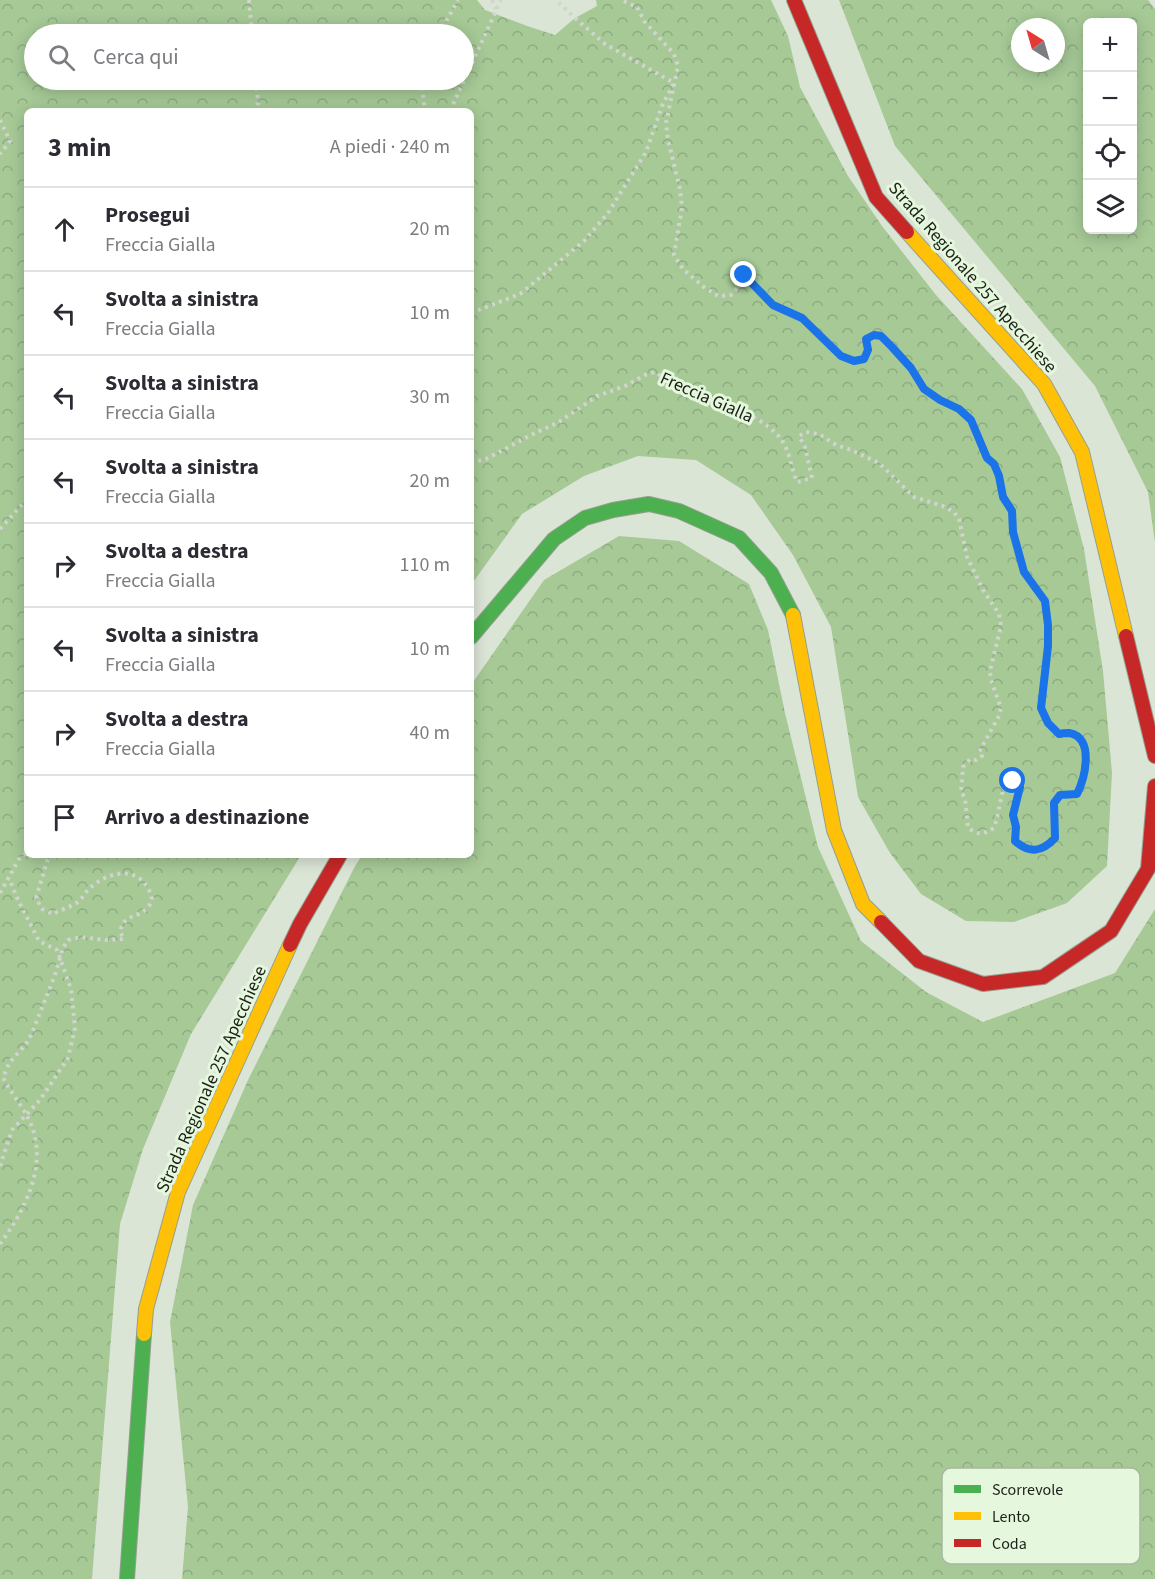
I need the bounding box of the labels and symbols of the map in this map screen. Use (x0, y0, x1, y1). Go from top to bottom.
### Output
north arrow (1011, 18, 1065, 72)
street label: Strada Regionale 257 Apecchiese (883, 176, 1063, 378)
route end (730, 261, 756, 287)
street label: Freccia Gialla (656, 366, 757, 429)
route start (999, 767, 1025, 793)
street label: Strada Regionale 257 Apecchiese (150, 962, 273, 1197)
legend (942, 1468, 1140, 1564)
text: Scorrevole (992, 1479, 1063, 1501)
text: Lento (992, 1506, 1030, 1528)
text: Coda (992, 1533, 1027, 1555)

